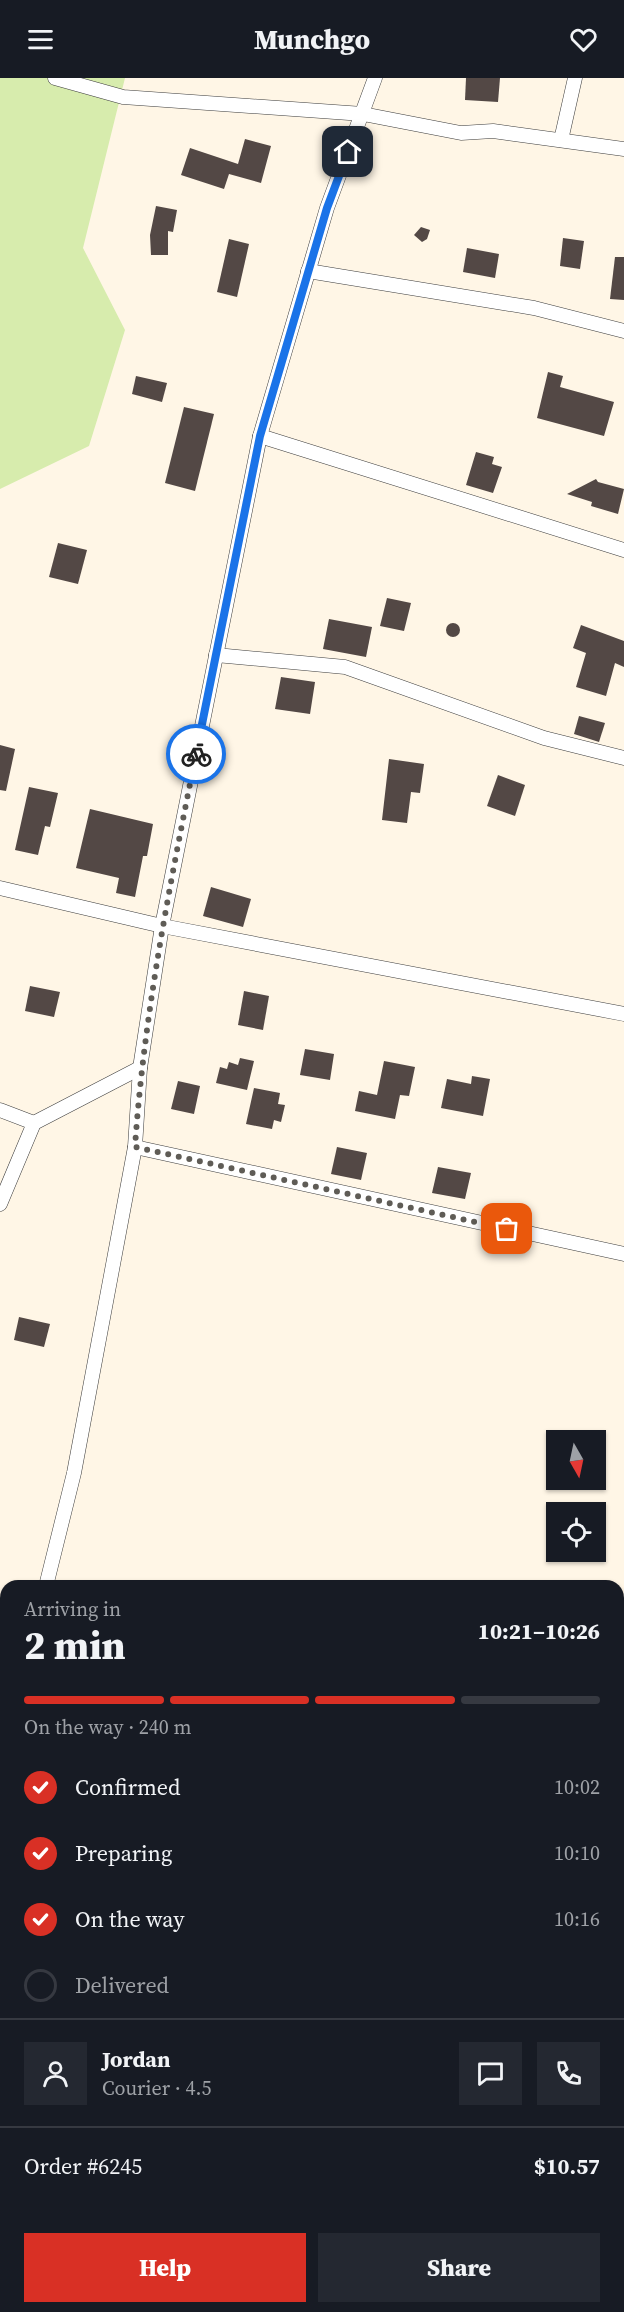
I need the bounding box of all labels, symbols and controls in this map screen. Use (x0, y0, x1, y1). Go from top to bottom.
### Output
text: Munchgo (254, 21, 370, 58)
icon: menu (24, 23, 57, 56)
icon: heart (567, 23, 600, 56)
pin (322, 126, 373, 177)
icon: home (331, 135, 364, 168)
courier (166, 724, 226, 784)
icon: bike (180, 738, 213, 771)
pin (481, 1203, 532, 1254)
icon: bag (490, 1212, 523, 1245)
north arrow (546, 1430, 606, 1490)
map controls (546, 1430, 606, 1562)
button: locate (546, 1502, 606, 1562)
text: Arriving in (24, 1595, 121, 1623)
text: 10:21–10:26 (478, 1616, 600, 1646)
text: 2 min (24, 1619, 126, 1672)
text: On the way · 240 m (24, 1713, 191, 1741)
icon: check (24, 1771, 57, 1804)
text: Confirmed (75, 1772, 180, 1802)
text: 10:02 (554, 1773, 600, 1801)
icon: check (24, 1837, 57, 1870)
text: Preparing (75, 1838, 172, 1868)
text: 10:10 (554, 1839, 600, 1867)
icon: check (24, 1903, 57, 1936)
text: On the way (75, 1904, 184, 1934)
text: 10:16 (554, 1905, 600, 1933)
text: Delivered (75, 1970, 169, 2000)
button: person (24, 2042, 87, 2105)
button: chat (459, 2042, 522, 2105)
button: phone (537, 2042, 600, 2105)
text: Jordan (102, 2044, 170, 2074)
text: Courier · 4.5 (102, 2074, 211, 2102)
text: Order #6245 (24, 2151, 142, 2181)
text: $10.57 (534, 2151, 600, 2181)
button: Help (24, 2233, 306, 2302)
button: Share (318, 2233, 600, 2302)

